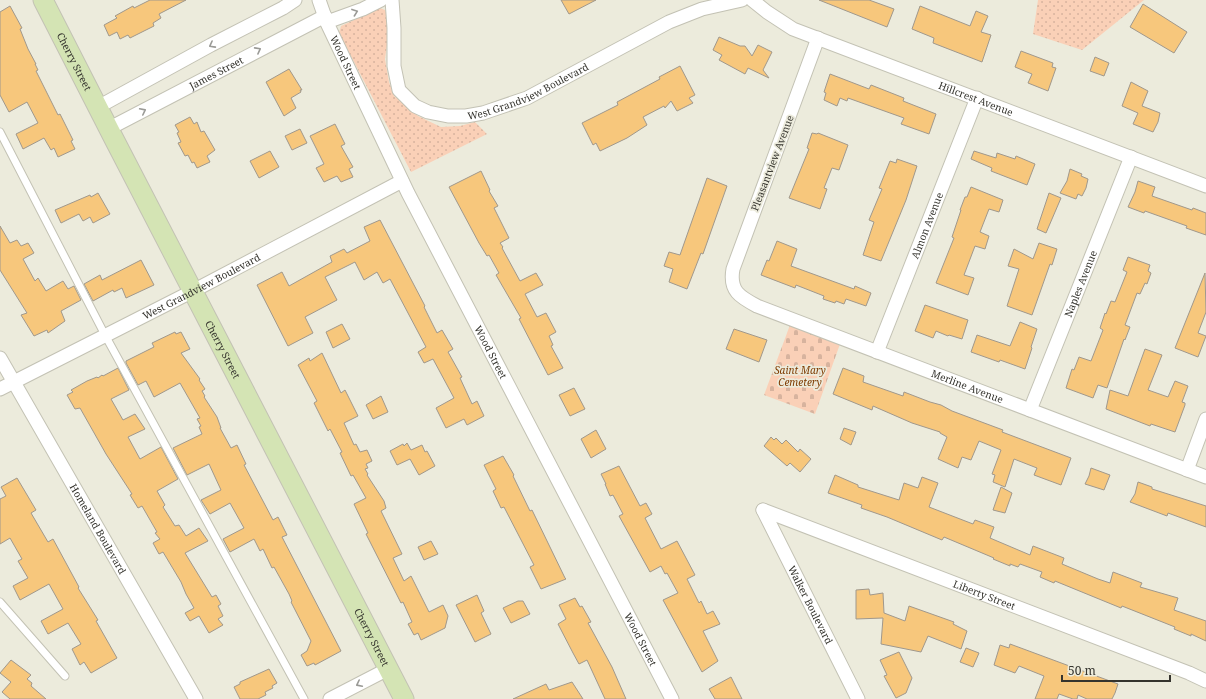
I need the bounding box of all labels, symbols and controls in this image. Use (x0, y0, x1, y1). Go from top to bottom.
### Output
one-way arrow (351, 8, 358, 16)
street label: Cherry Street (54, 30, 95, 93)
street label: Wood Street (327, 33, 365, 92)
one-way arrow (208, 40, 216, 48)
one-way arrow (254, 48, 261, 55)
street label: James Street (186, 53, 246, 93)
street label: West Grandview Boulevard (466, 59, 591, 123)
street label: Hillcrest Avenue (937, 78, 1015, 119)
one-way arrow (139, 108, 146, 116)
street label: Pleasantview Avenue (747, 113, 797, 213)
street label: Almon Avenue (907, 190, 946, 261)
street label: Naples Avenue (1061, 248, 1100, 319)
street label: West Grandview Boulevard (140, 250, 263, 323)
street label: Cherry Street (202, 318, 244, 381)
street label: Wood Street (471, 323, 511, 381)
park label: Saint Mary Cemetery (774, 363, 826, 389)
street label: Merline Avenue (929, 366, 1005, 406)
street label: Homeland Boulevard (67, 481, 130, 576)
street label: Walker Boulevard (785, 563, 836, 646)
street label: Liberty Street (951, 576, 1018, 613)
street label: Cherry Street (351, 606, 393, 669)
street label: Wood Street (621, 610, 661, 669)
scale bar (1062, 657, 1170, 683)
text: 50 m (1068, 662, 1096, 679)
one-way arrow (355, 679, 363, 687)

